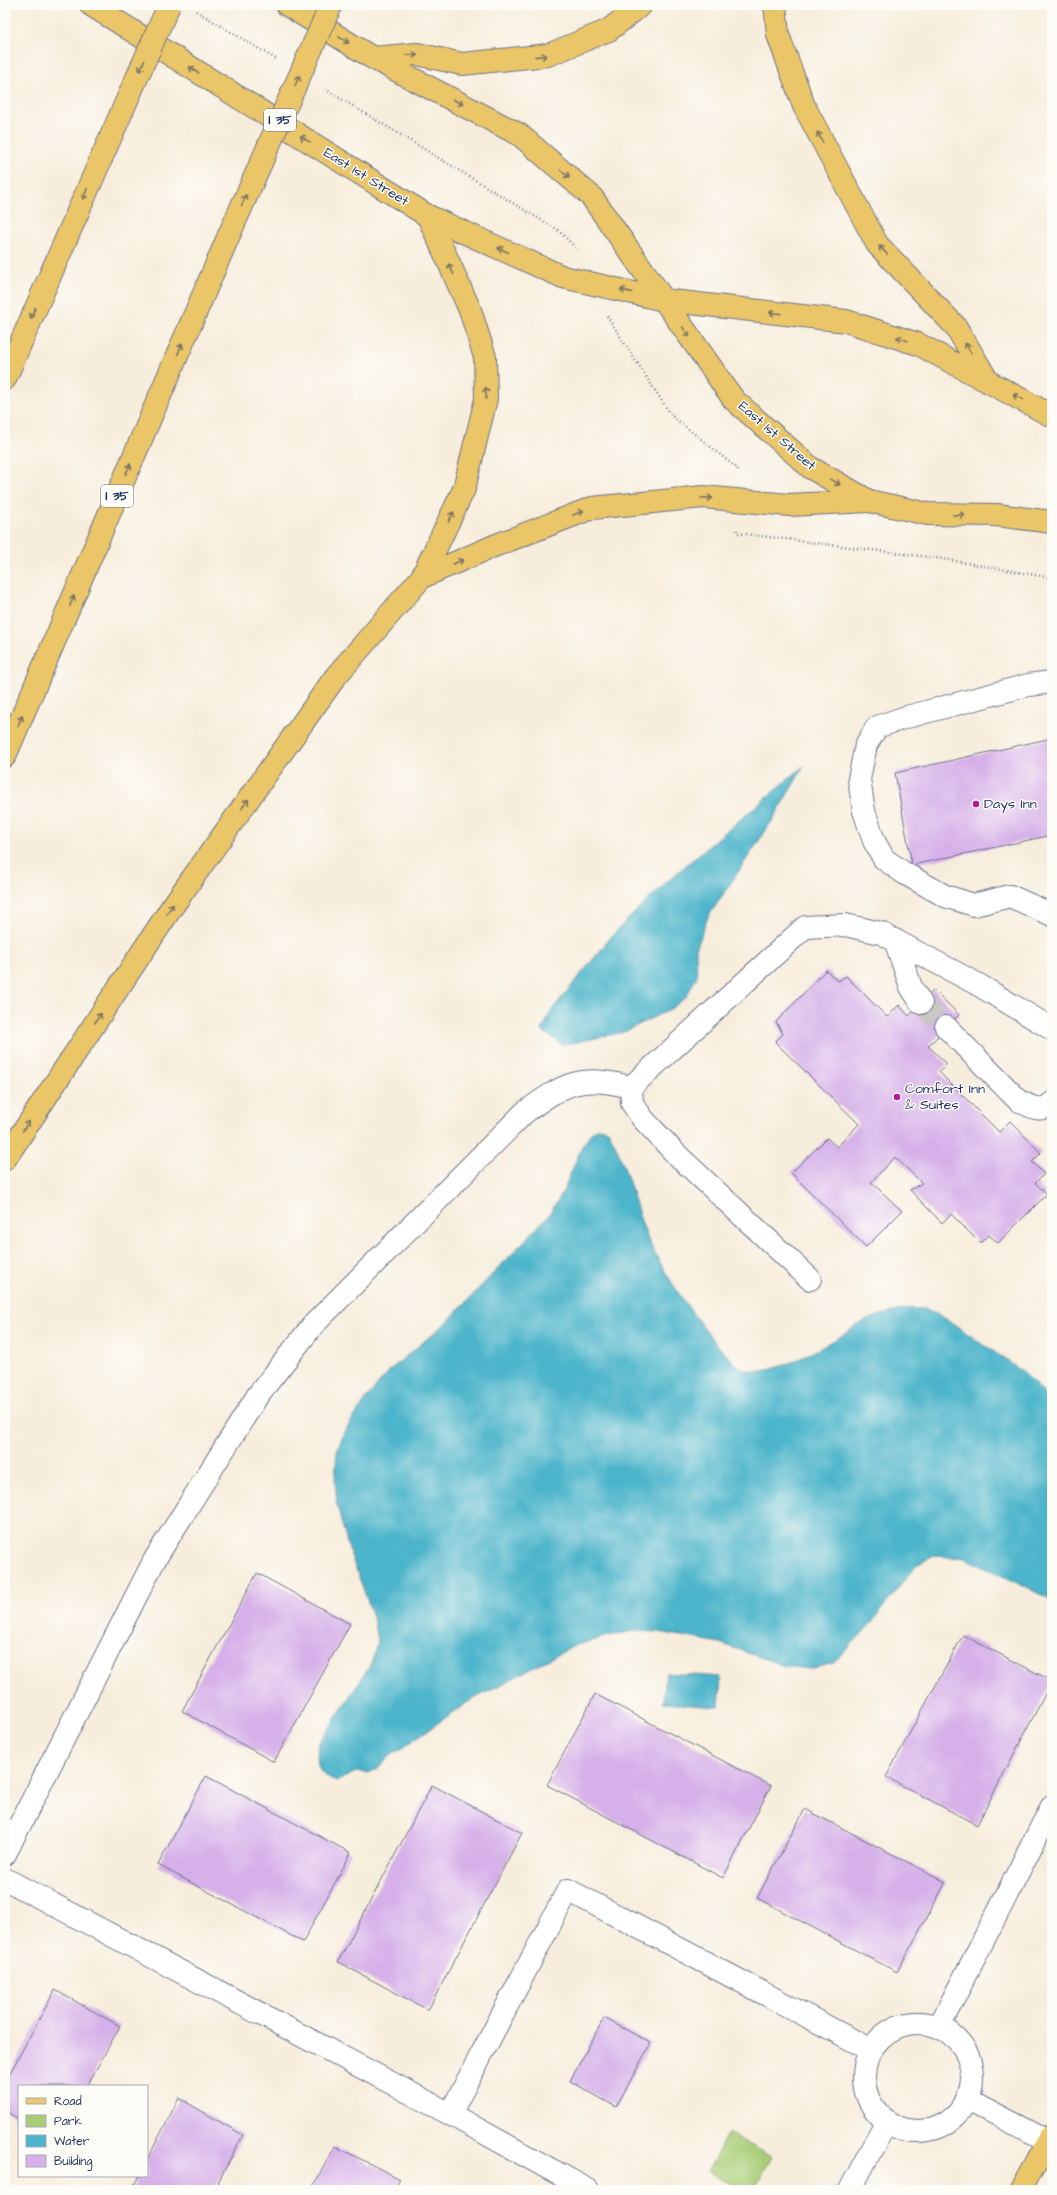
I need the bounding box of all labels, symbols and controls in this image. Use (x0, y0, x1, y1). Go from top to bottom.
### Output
one-way arrow (338, 36, 349, 44)
one-way arrow (405, 51, 418, 59)
one-way arrow (534, 52, 547, 60)
one-way arrow (138, 60, 145, 72)
one-way arrow (189, 65, 200, 74)
one-way arrow (294, 75, 301, 87)
one-way arrow (451, 99, 463, 107)
road number: I 35 (264, 109, 296, 131)
one-way arrow (816, 131, 824, 143)
one-way arrow (299, 134, 311, 142)
street label: East 1st Street (320, 143, 413, 211)
one-way arrow (560, 170, 570, 179)
one-way arrow (81, 188, 88, 200)
one-way arrow (241, 194, 249, 206)
one-way arrow (878, 245, 888, 255)
one-way arrow (498, 246, 510, 253)
one-way arrow (447, 264, 454, 276)
one-way arrow (620, 287, 633, 295)
one-way arrow (29, 307, 37, 319)
one-way arrow (769, 309, 782, 316)
one-way arrow (682, 326, 690, 337)
one-way arrow (895, 335, 908, 342)
one-way arrow (964, 342, 972, 354)
one-way arrow (176, 344, 184, 356)
one-way arrow (482, 387, 490, 400)
one-way arrow (1012, 393, 1024, 401)
street label: East 1st Street (734, 397, 820, 476)
one-way arrow (125, 463, 133, 475)
one-way arrow (829, 479, 841, 486)
road number: I 35 (101, 485, 133, 507)
one-way arrow (700, 494, 713, 501)
one-way arrow (572, 509, 584, 517)
one-way arrow (448, 511, 455, 523)
one-way arrow (952, 511, 965, 519)
one-way arrow (451, 557, 463, 565)
one-way arrow (68, 596, 76, 608)
one-way arrow (17, 715, 25, 727)
place label: Days Inn (984, 794, 1037, 814)
one-way arrow (241, 798, 250, 809)
marker: Days Inn (971, 799, 981, 809)
one-way arrow (166, 904, 174, 915)
one-way arrow (94, 1013, 102, 1024)
place label: Comfort Inn & Suites (905, 1079, 985, 1115)
marker: Comfort Inn & Suites (892, 1092, 902, 1102)
one-way arrow (22, 1121, 30, 1132)
legend (18, 2085, 148, 2177)
text: Road (54, 2093, 82, 2110)
text: Park (54, 2113, 82, 2130)
text: Water (54, 2133, 90, 2150)
text: Building (54, 2153, 92, 2171)

